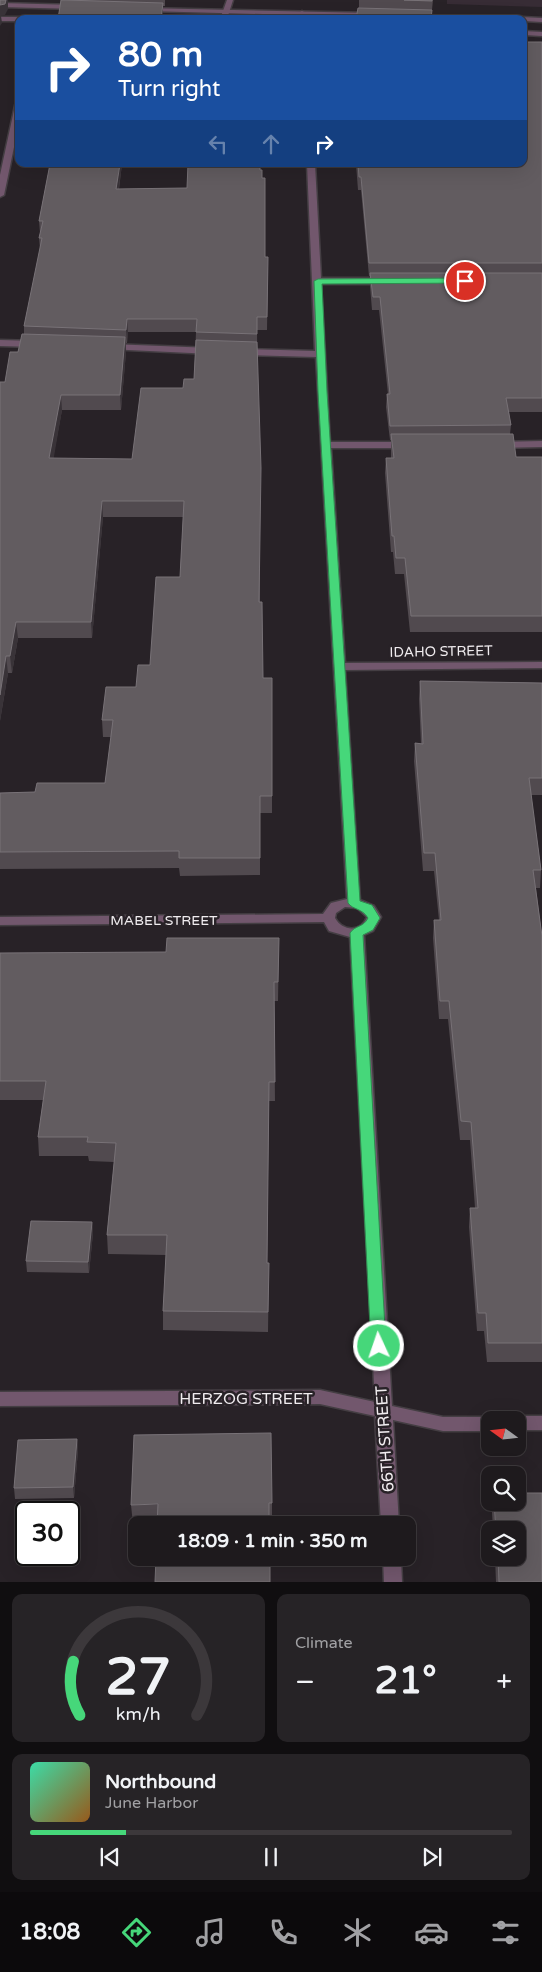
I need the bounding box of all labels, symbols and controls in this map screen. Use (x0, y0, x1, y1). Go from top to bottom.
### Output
text: 80 m (118, 34, 203, 76)
icon: right (35, 35, 100, 100)
text: Turn right (118, 76, 220, 102)
icon: left (204, 130, 232, 158)
icon: ahead (257, 130, 285, 158)
icon: right (310, 130, 338, 158)
pin (444, 260, 486, 302)
icon: arrive (451, 267, 479, 295)
street label: IDAHO STREET (389, 642, 493, 661)
street label: MABEL STREET (110, 912, 218, 929)
position arrow (352, 1319, 404, 1371)
street label: 66TH STREET (371, 1385, 399, 1493)
street label: HERZOG STREET (179, 1389, 313, 1409)
north arrow (481, 1411, 526, 1456)
map controls (481, 1411, 526, 1566)
button: search (481, 1466, 526, 1511)
speed limit sign: 30 (15, 1501, 80, 1566)
button: layers (481, 1521, 526, 1566)
text: 18:09 · 1 min · 350 m (176, 1530, 368, 1552)
text: Climate (295, 1633, 353, 1653)
text: 27 (106, 1646, 171, 1709)
text: 21° (375, 1658, 437, 1704)
text: − (295, 1665, 315, 1699)
text: + (496, 1665, 512, 1699)
text: km/h (116, 1704, 161, 1725)
text: Northbound (105, 1771, 216, 1793)
text: June Harbor (105, 1793, 198, 1813)
icon: previous (96, 1843, 124, 1871)
icon: pause (257, 1843, 285, 1871)
icon: next (418, 1843, 446, 1871)
icon: directions (119, 1915, 154, 1950)
icon: music (193, 1915, 228, 1950)
icon: phone (266, 1915, 301, 1950)
icon: climate (340, 1915, 375, 1950)
icon: car (414, 1915, 449, 1950)
icon: filters (488, 1915, 523, 1950)
text: 18:08 (19, 1919, 80, 1945)

